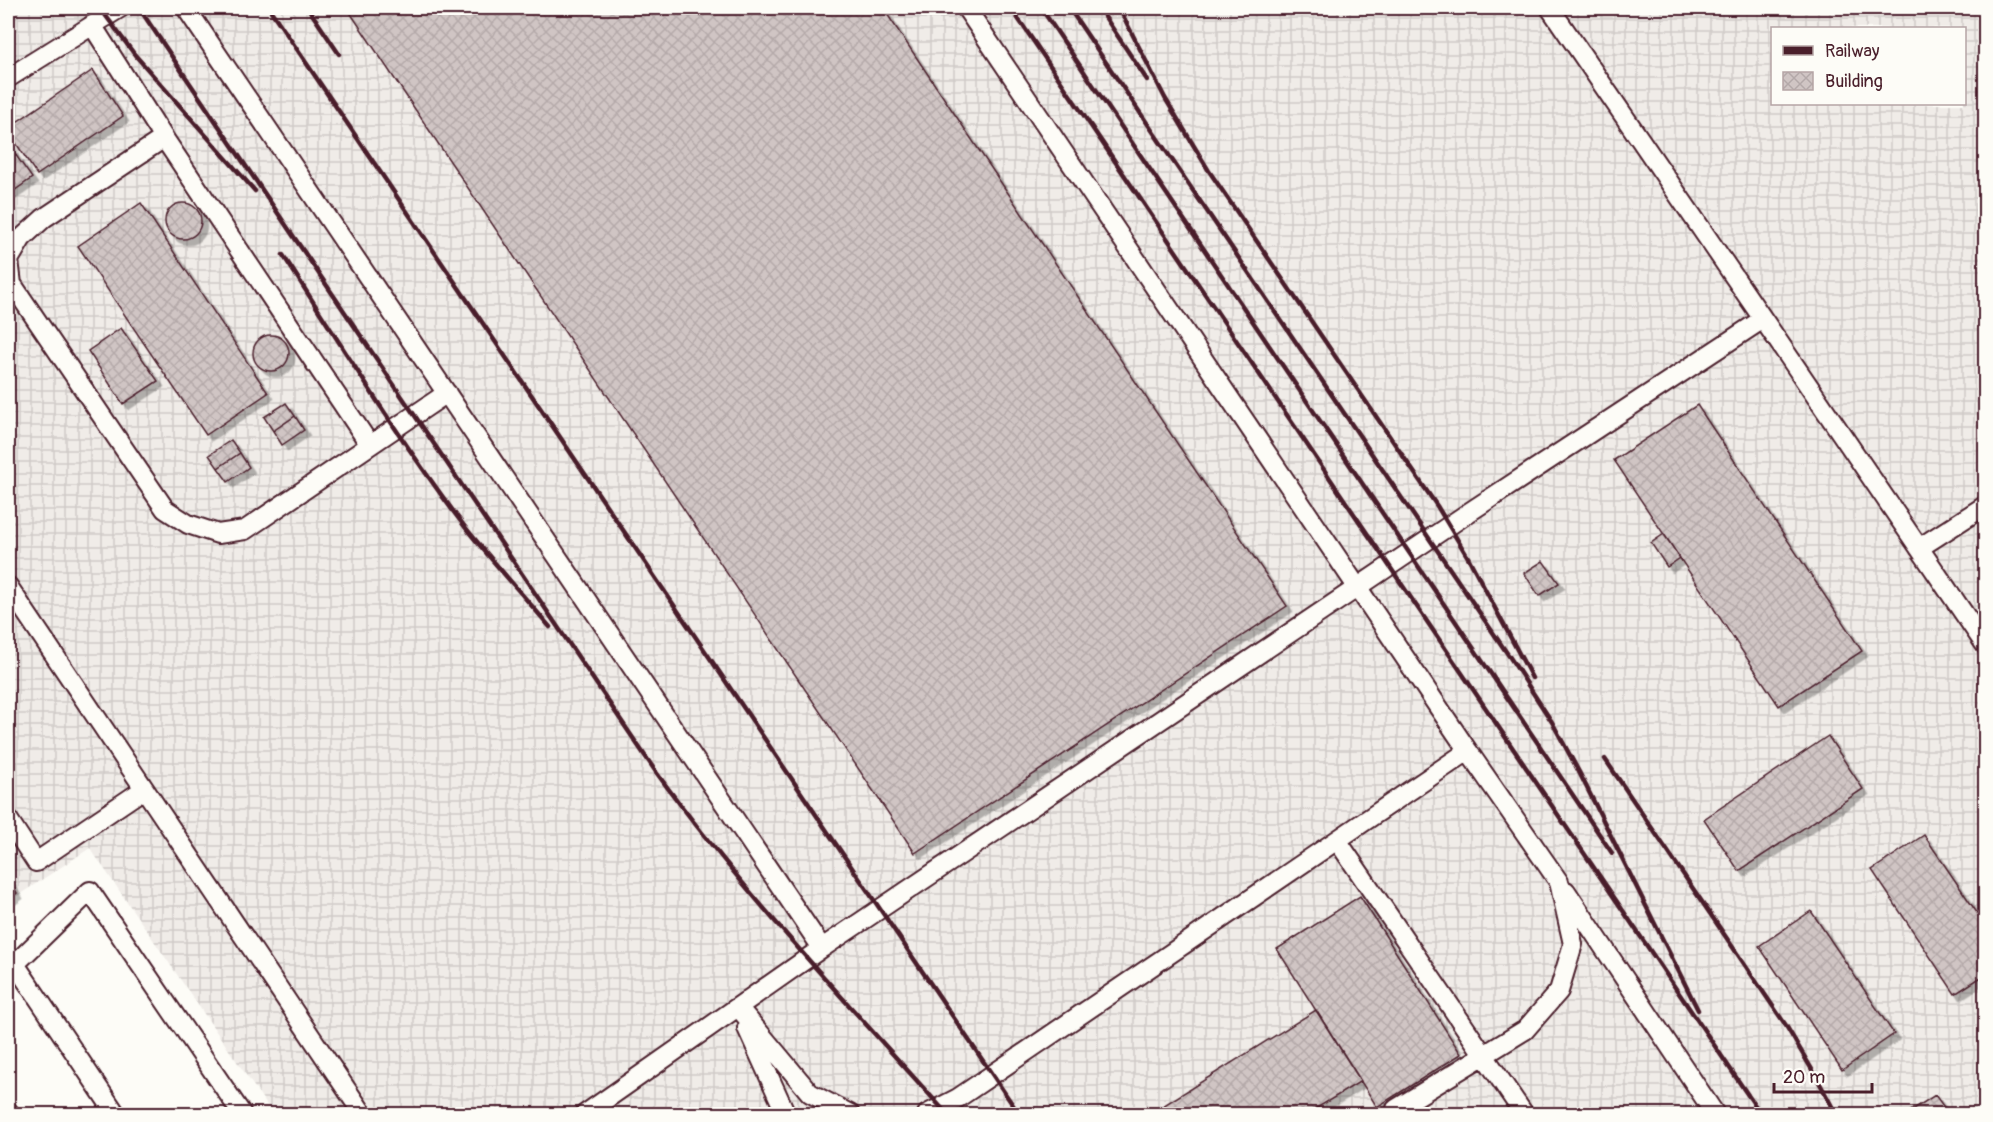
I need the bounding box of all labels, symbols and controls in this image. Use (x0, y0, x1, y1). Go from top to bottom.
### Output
legend (1771, 27, 1966, 105)
text: Railway (1825, 40, 1880, 63)
text: Building (1825, 70, 1883, 93)
scale bar (1774, 1056, 1872, 1094)
text: 20 m (1783, 1066, 1825, 1089)

